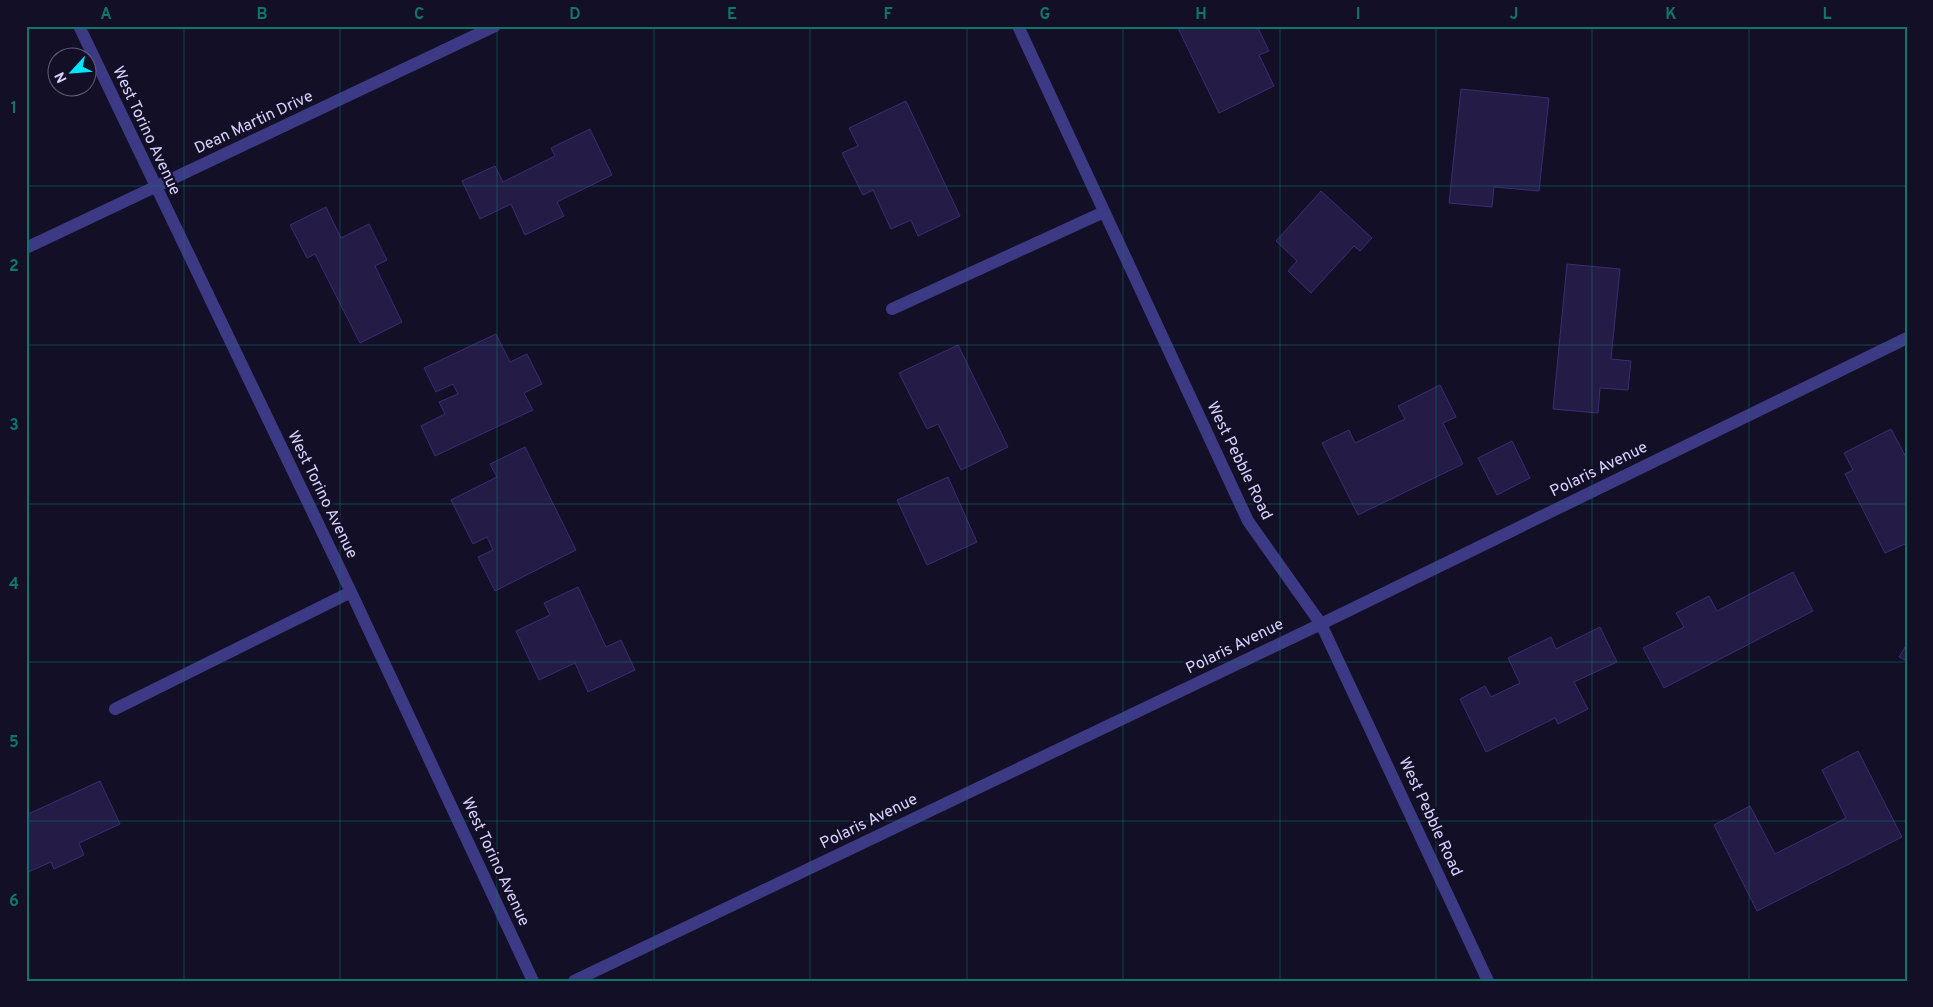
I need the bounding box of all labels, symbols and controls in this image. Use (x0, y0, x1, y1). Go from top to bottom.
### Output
text: A (100, 5, 112, 25)
text: B (256, 5, 268, 25)
text: C (414, 5, 424, 25)
text: D (569, 5, 581, 25)
text: E (727, 5, 737, 25)
text: F (883, 5, 893, 25)
text: G (1040, 5, 1050, 25)
text: H (1195, 5, 1207, 25)
text: I (1356, 5, 1360, 25)
text: J (1510, 5, 1518, 25)
text: K (1665, 5, 1677, 25)
text: L (1822, 5, 1832, 25)
north arrow (48, 48, 98, 98)
street label: West Torino Avenue (107, 63, 185, 199)
text: N (52, 69, 72, 85)
street label: Dean Martin Drive (191, 87, 317, 159)
text: 1 (11, 99, 17, 119)
text: 2 (9, 257, 19, 277)
street label: West Pebble Road (1202, 399, 1276, 523)
text: 3 (9, 416, 19, 436)
street label: West Torino Avenue (282, 428, 362, 562)
street label: Polaris Avenue (1547, 438, 1651, 502)
text: 4 (9, 575, 19, 595)
street label: Polaris Avenue (1183, 615, 1287, 679)
text: 5 (9, 733, 19, 753)
street label: West Pebble Road (1394, 754, 1466, 880)
street label: Polaris Avenue (817, 790, 921, 854)
street label: West Torino Avenue (456, 794, 534, 930)
text: 6 (9, 892, 19, 912)

